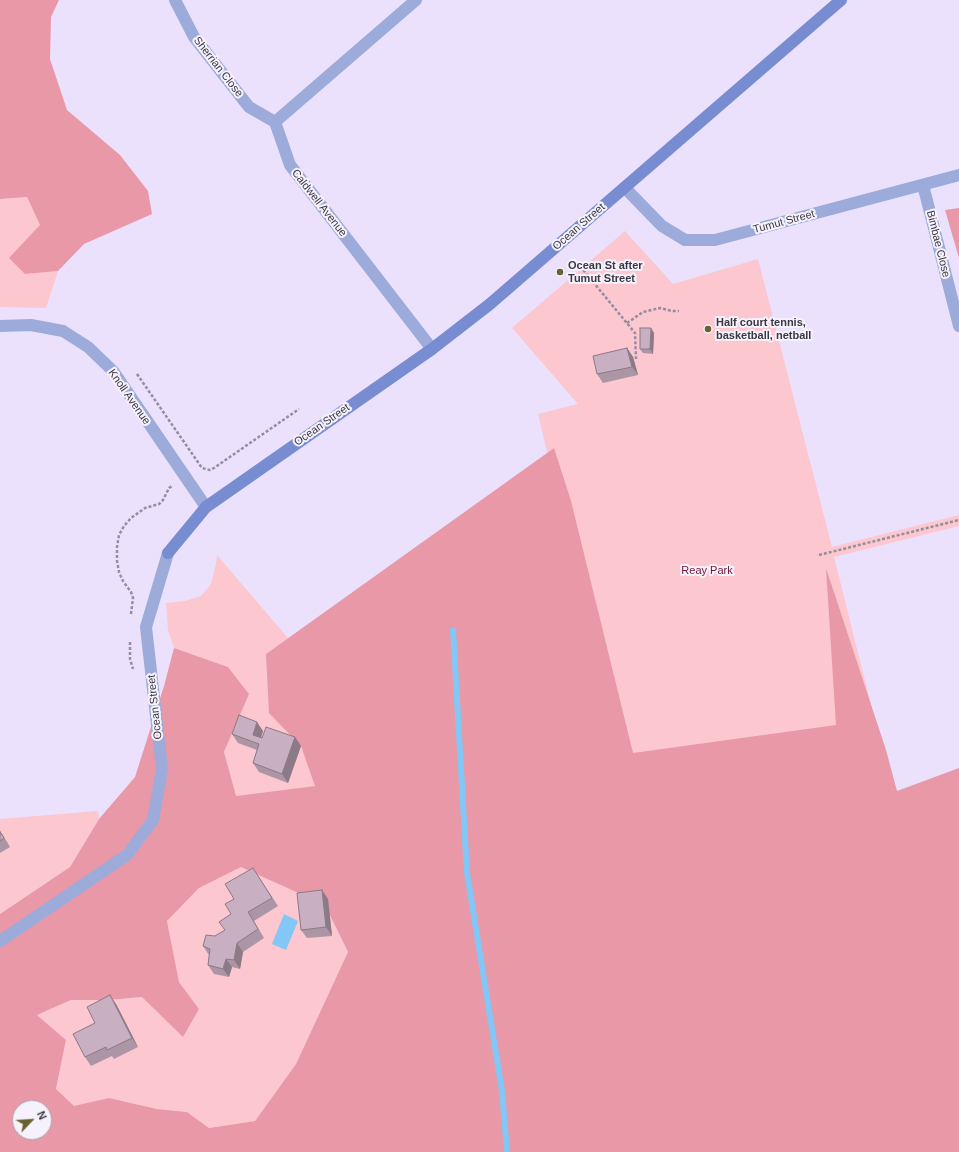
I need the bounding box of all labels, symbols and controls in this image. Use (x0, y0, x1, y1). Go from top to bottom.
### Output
street label: Sherrian Close (190, 34, 246, 100)
street label: Caldwell Avenue (289, 167, 349, 239)
street label: Ocean Street (550, 201, 608, 253)
street label: Tumut Street (752, 207, 816, 237)
street label: Bimbae Close (923, 209, 953, 279)
place label: Ocean St after Tumut Street (568, 259, 643, 285)
marker: Ocean St after Tumut Street (555, 267, 565, 277)
place label: Half court tennis, basketball, netball (716, 316, 811, 342)
marker: Half court tennis, basketball, netball (703, 324, 713, 334)
street label: Knoll Avenue (105, 367, 153, 427)
street label: Ocean Street (292, 401, 352, 449)
park label: Reay Park (681, 564, 733, 578)
street label: Ocean Street (145, 674, 165, 740)
north arrow (12, 1100, 52, 1140)
text: N (35, 1109, 49, 1121)

